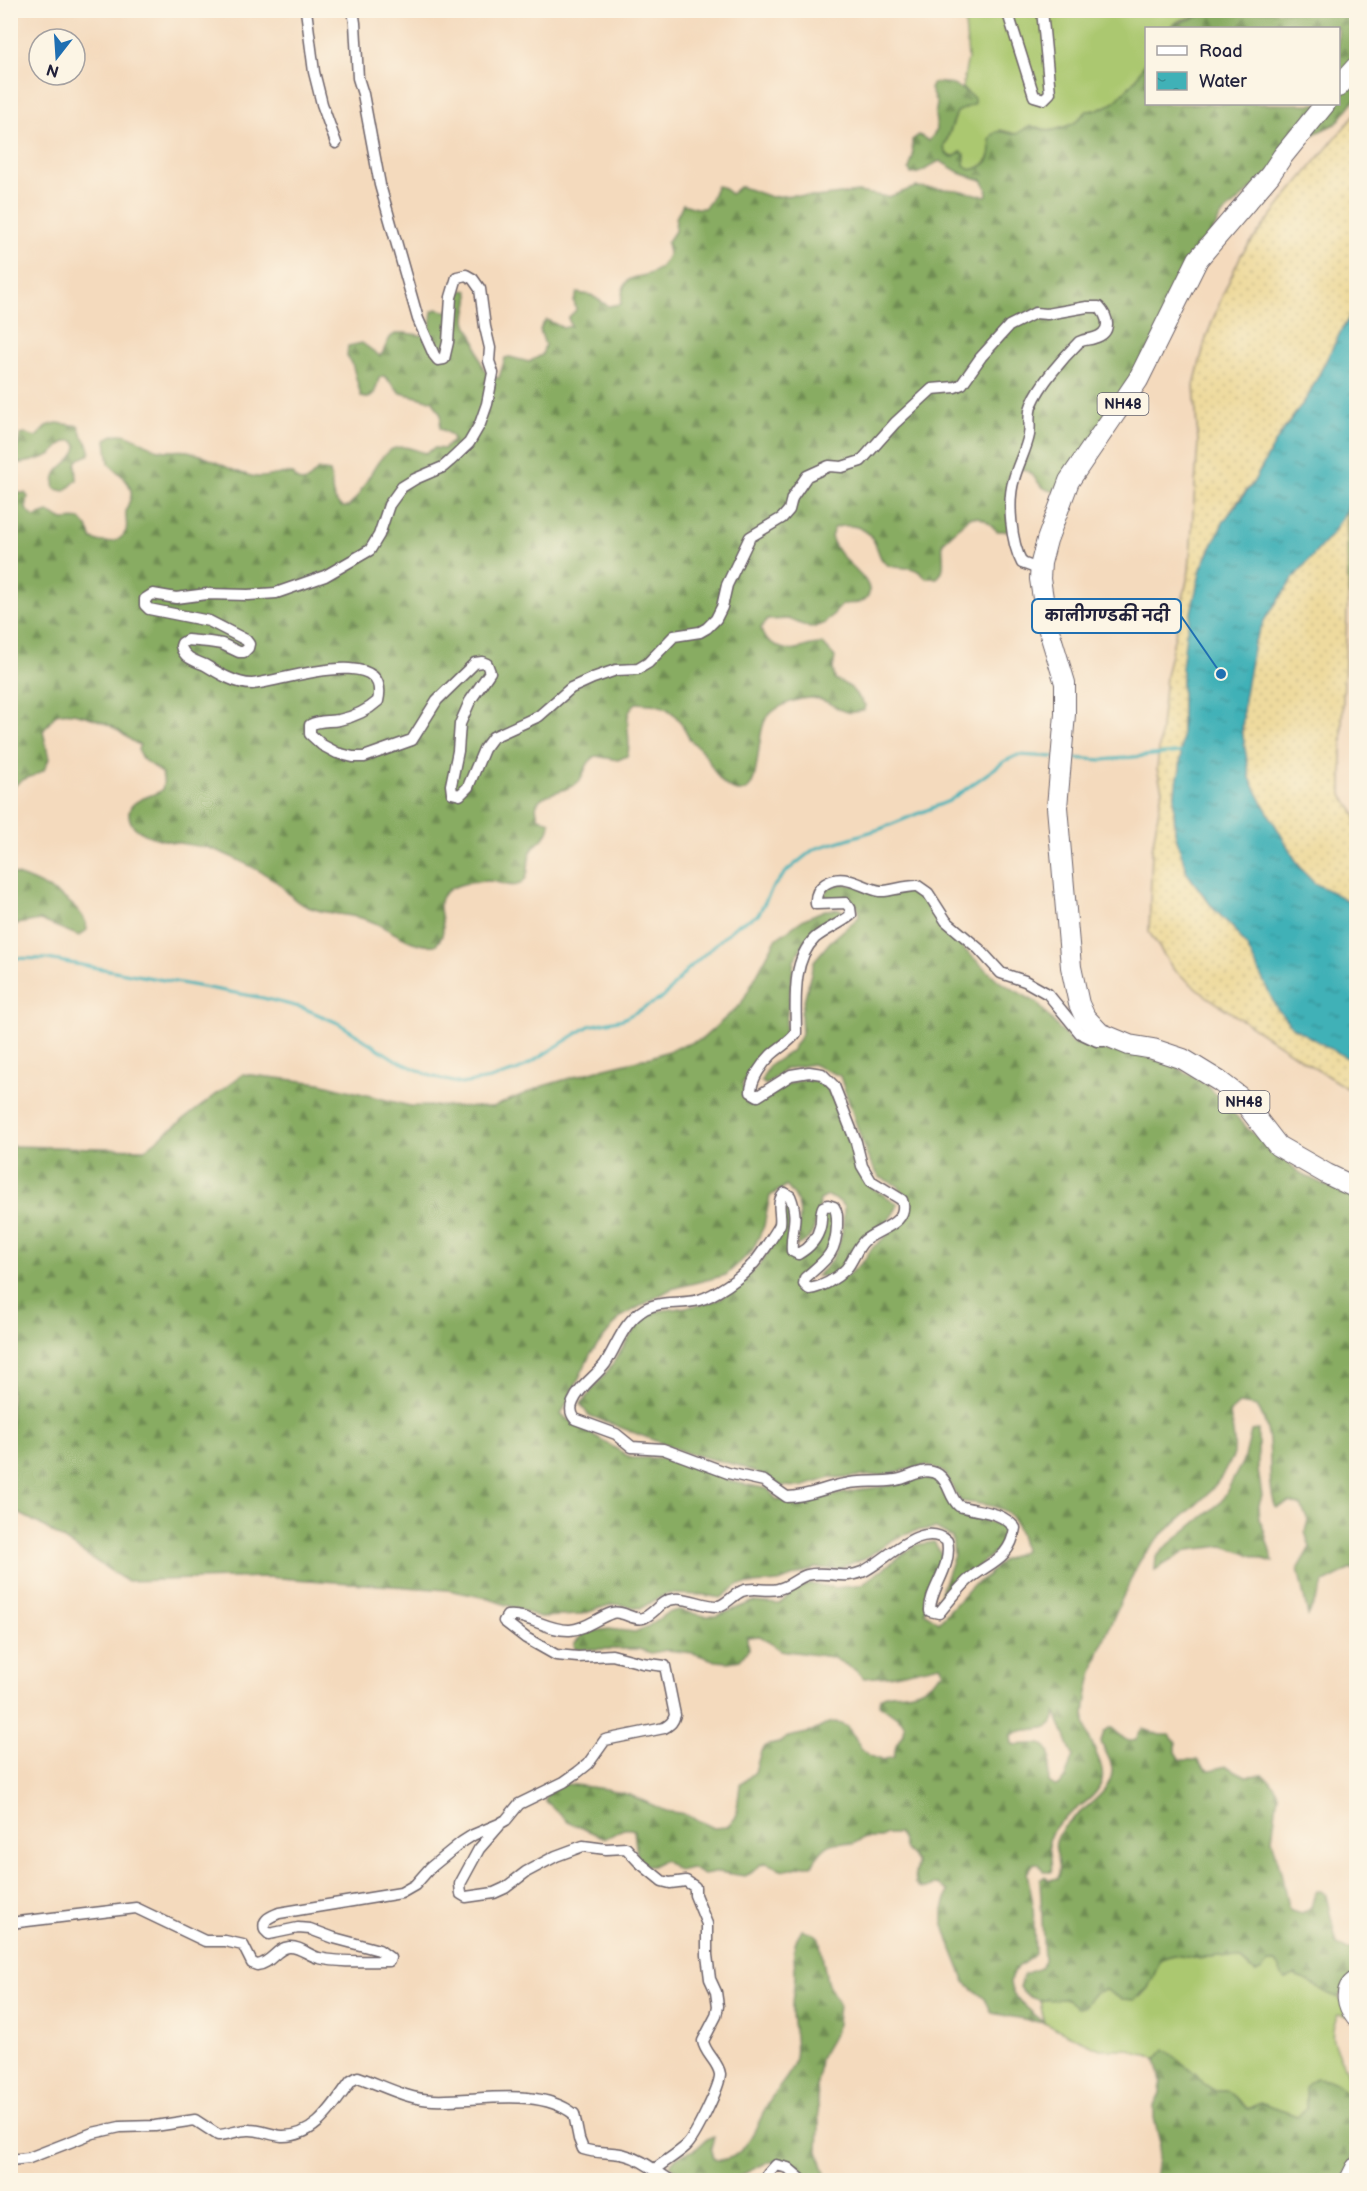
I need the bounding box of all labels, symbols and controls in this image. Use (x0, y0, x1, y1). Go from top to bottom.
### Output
north arrow (27, 27, 87, 87)
legend (1145, 27, 1340, 105)
text: Road (1199, 41, 1243, 62)
text: N (45, 59, 62, 81)
text: Water (1199, 71, 1247, 92)
road number: NH48 (1098, 393, 1148, 415)
callout: कालीगण्डकी नदी (1032, 599, 1181, 633)
text: कालीगण्डकी नदी (1044, 603, 1171, 626)
road number: NH48 (1218, 1091, 1270, 1113)

